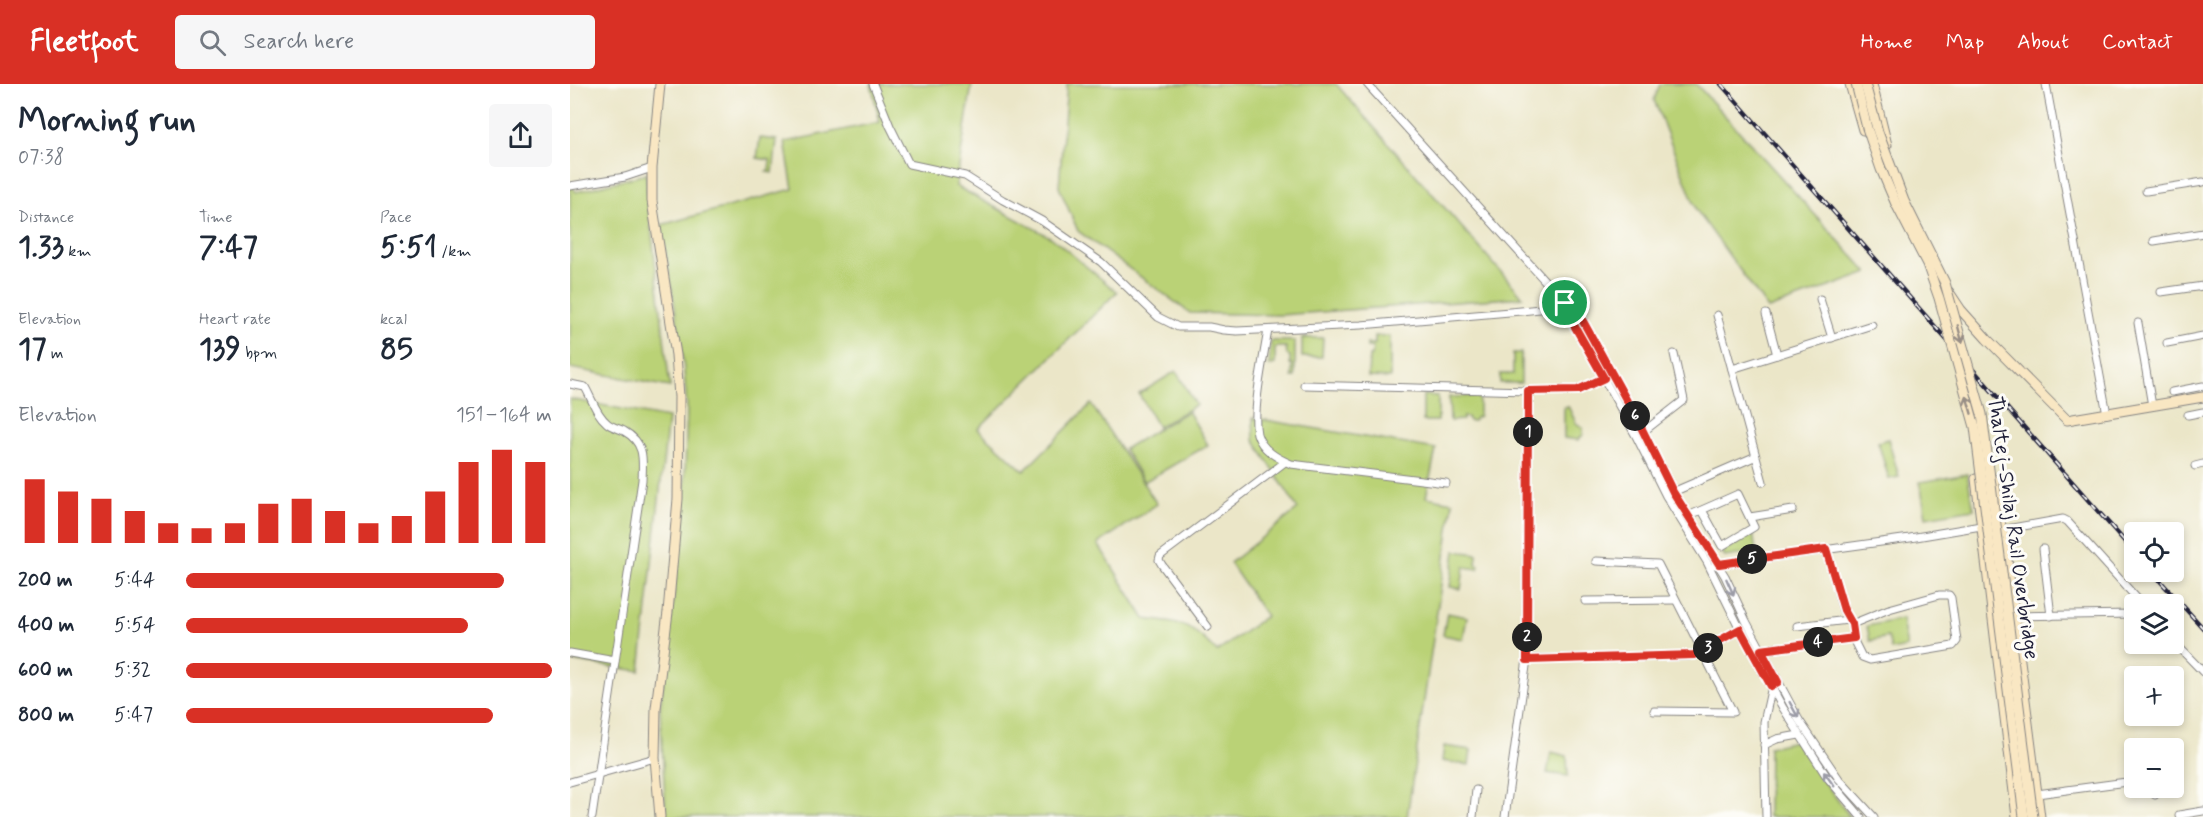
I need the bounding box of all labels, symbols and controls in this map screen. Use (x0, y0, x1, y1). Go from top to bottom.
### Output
search box (175, 15, 595, 69)
text: Fleetfoot (30, 24, 139, 61)
icon: search (196, 26, 229, 59)
text: Search here (244, 28, 354, 56)
text: Home (1861, 28, 1913, 56)
text: Map (1946, 28, 1984, 56)
text: About (2017, 28, 2069, 56)
text: Contact (2102, 28, 2173, 56)
text: Morning run (18, 99, 196, 143)
button: share (489, 104, 552, 167)
text: 07:38 (18, 144, 65, 171)
text: Distance (18, 207, 74, 228)
text: Time (199, 207, 233, 228)
text: Pace (380, 207, 412, 228)
text: 1.33 (18, 228, 64, 267)
text: 7:47 (199, 228, 258, 267)
text: 5:51 (380, 228, 437, 267)
text: km (64, 241, 92, 262)
text: /km (437, 241, 472, 262)
pin (1539, 277, 1590, 328)
icon: arrive (1548, 286, 1581, 319)
text: Elevation (18, 309, 81, 330)
text: Heart rate (199, 309, 271, 330)
text: kcal (380, 309, 407, 330)
one-way arrow (1955, 324, 1966, 343)
text: 17 (18, 330, 47, 369)
text: 139 (199, 330, 241, 369)
text: 85 (380, 330, 413, 369)
text: m (47, 343, 64, 364)
text: bpm (241, 343, 277, 364)
street label: Thaltej-Shilaj Rail Overbridge (1980, 395, 2045, 661)
one-way arrow (1963, 396, 1974, 415)
pin: 6 (1620, 401, 1650, 431)
text: Elevation (18, 402, 97, 429)
text: 151–164 m (456, 402, 552, 429)
text: 6 (1631, 405, 1639, 426)
pin: 1 (1513, 417, 1543, 447)
text: 1 (1524, 421, 1532, 442)
map controls (2124, 522, 2184, 798)
button: locate (2124, 522, 2184, 582)
pin: 5 (1737, 544, 1767, 574)
text: 5 (1747, 548, 1757, 569)
text: 200 m (18, 567, 73, 594)
text: 5:44 (114, 567, 155, 594)
one-way arrow (1726, 578, 1737, 596)
button: layers (2124, 594, 2184, 654)
text: 400 m (18, 612, 74, 639)
text: 5:54 (114, 612, 155, 639)
pin: 2 (1512, 622, 1542, 652)
text: 2 (1523, 626, 1531, 647)
pin: 4 (1803, 627, 1833, 657)
text: 4 (1813, 631, 1823, 652)
pin: 3 (1693, 633, 1723, 663)
text: 3 (1704, 637, 1712, 658)
text: 600 m (18, 657, 73, 684)
text: 5:32 (114, 657, 151, 684)
button: + (2124, 666, 2184, 726)
one-way arrow (1789, 700, 1800, 718)
text: 800 m (18, 702, 74, 729)
text: 5:47 (114, 702, 153, 729)
button: − (2124, 738, 2184, 798)
one-way arrow (1823, 771, 1835, 787)

